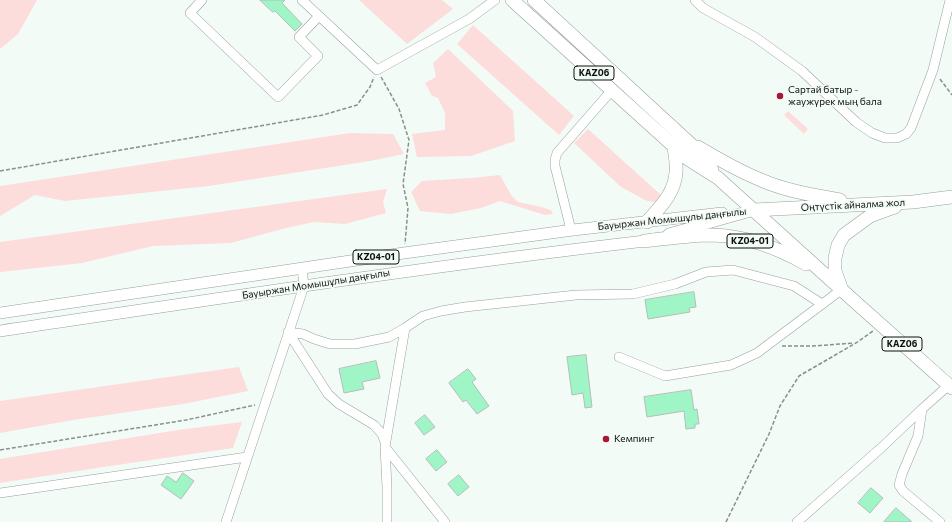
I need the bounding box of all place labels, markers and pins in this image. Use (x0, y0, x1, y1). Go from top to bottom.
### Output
place label: Сартай батыр - жаужүрек мың бала (788, 84, 882, 108)
marker: Сартай батыр - жаужүрек мың бала (775, 91, 785, 101)
place label: Кемпинг (614, 433, 654, 445)
marker: Кемпинг (601, 434, 611, 444)

